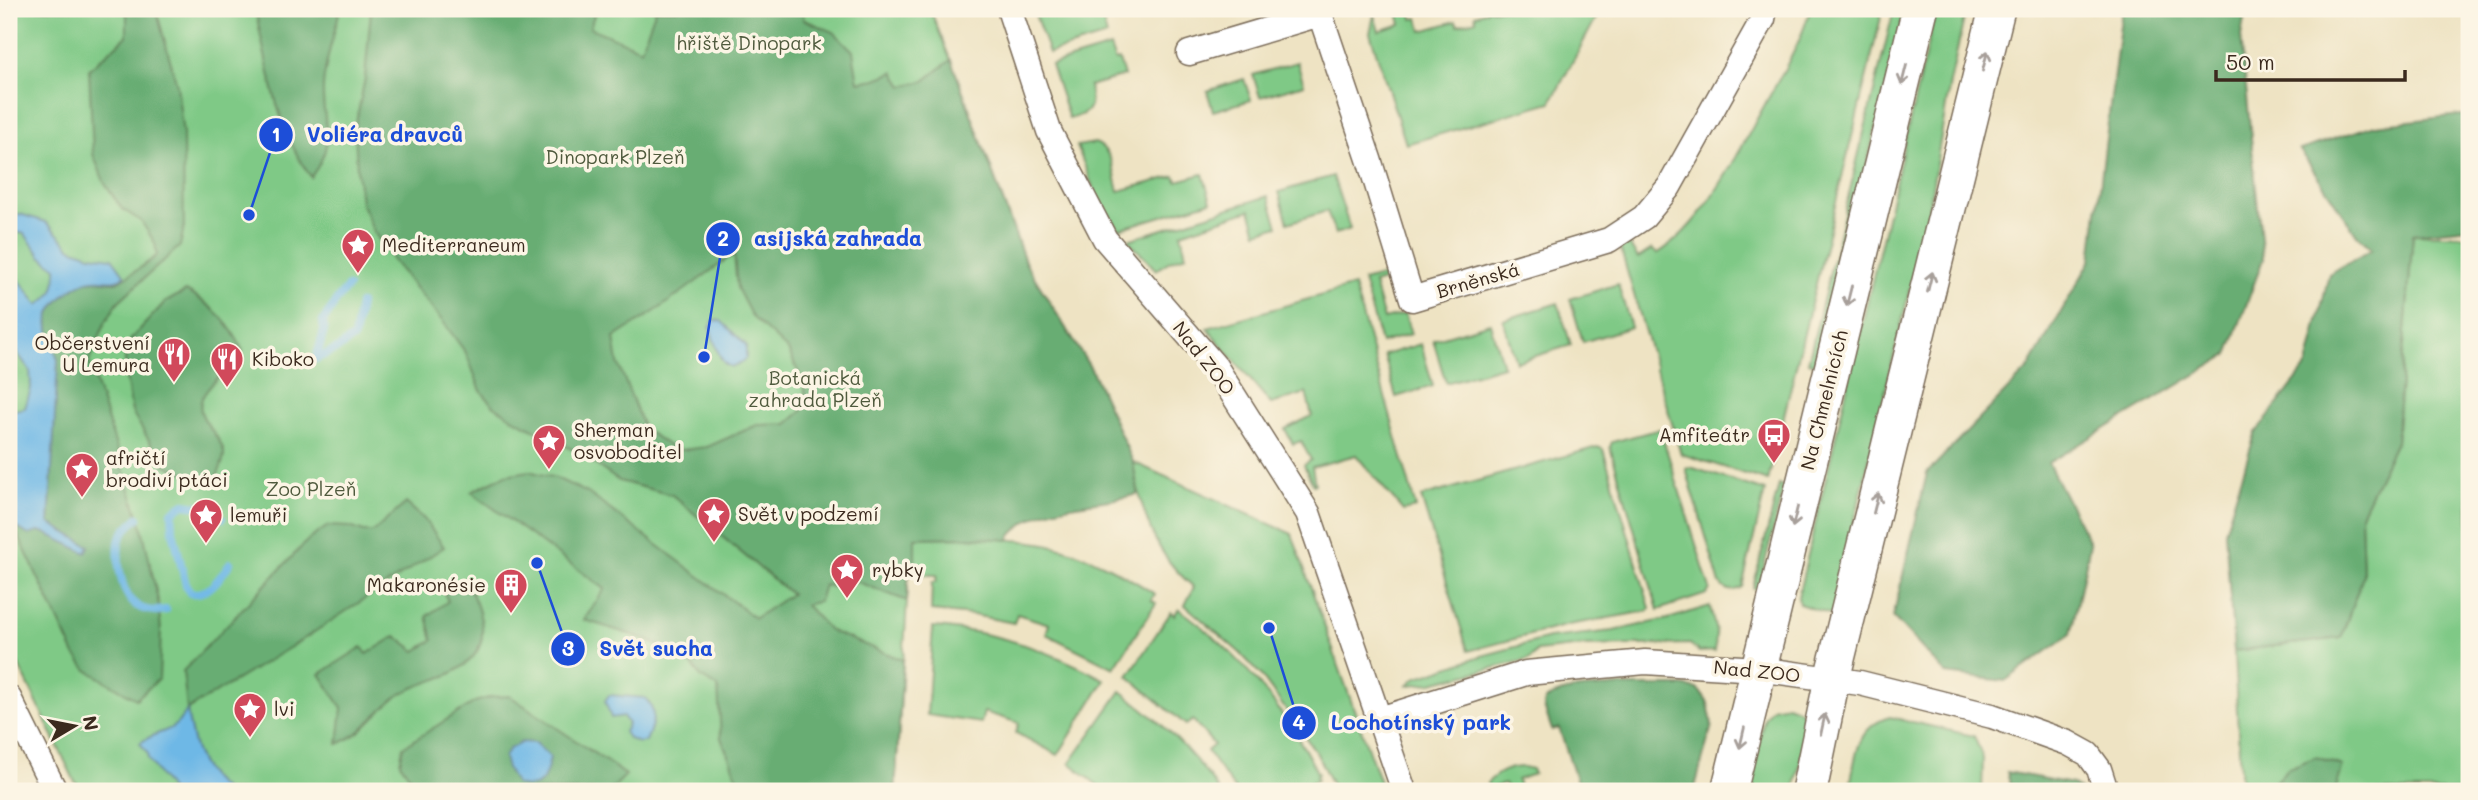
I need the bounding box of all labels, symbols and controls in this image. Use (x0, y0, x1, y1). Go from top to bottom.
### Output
park label: hřiště Dinopark (676, 30, 822, 55)
scale bar (2216, 38, 2404, 82)
text: 50 m (2226, 48, 2275, 75)
one-way arrow (1979, 51, 1992, 73)
one-way arrow (1897, 63, 1910, 86)
callout: Voliéra dravců (258, 114, 478, 156)
text: 1 (271, 120, 281, 147)
text: Voliéra dravců (307, 120, 463, 147)
park label: Dinopark Plzeň (545, 144, 685, 169)
callout: asijská zahrada (705, 218, 936, 260)
text: 2 (717, 224, 729, 251)
text: asijská zahrada (754, 224, 922, 251)
place icon: Mediterraneum (339, 226, 377, 275)
place label: Mediterraneum (382, 232, 526, 257)
street label: Brněnská (1433, 256, 1522, 303)
one-way arrow (1925, 272, 1938, 294)
one-way arrow (1842, 284, 1856, 307)
street label: Nad ZOO (1168, 316, 1241, 400)
street label: Na Chmelnicích (1794, 327, 1853, 472)
place label: Občerstvení U Lemura (34, 330, 150, 377)
restaurant icon: Občerstvení U Lemura (155, 335, 193, 384)
restaurant icon: Kiboko (208, 340, 246, 389)
place label: Kiboko (252, 346, 314, 371)
park label: Botanická zahrada Plzeň (748, 365, 882, 412)
bus stop icon: Amfiteátr (1755, 416, 1793, 465)
place label: Sherman osvoboditel (574, 417, 682, 464)
place icon: Sherman osvoboditel (530, 422, 568, 471)
place label: Amfiteátr (1659, 422, 1750, 447)
place label: afričtí brodiví ptáci (106, 445, 228, 492)
place icon: afričtí brodiví ptáci (63, 450, 101, 499)
park label: Zoo Plzeň (266, 476, 356, 501)
one-way arrow (1871, 493, 1884, 515)
place icon: Svět v podzemí (695, 495, 733, 544)
place icon: lemuři (187, 496, 225, 545)
place label: Svět v podzemí (738, 501, 879, 526)
place label: lemuři (230, 502, 287, 527)
one-way arrow (1788, 505, 1801, 528)
place icon: rybky (828, 551, 866, 600)
place label: rybky (872, 557, 924, 582)
building icon: Makaronésie (492, 566, 530, 615)
place label: Makaronésie (367, 572, 486, 597)
callout: Svět sucha (551, 628, 727, 670)
text: 3 (562, 634, 574, 661)
text: Svět sucha (599, 634, 713, 661)
street label: Nad ZOO (1713, 654, 1802, 687)
place icon: lvi (231, 690, 269, 739)
north arrow (38, 692, 108, 762)
place label: lvi (274, 696, 295, 721)
callout: Lochotínský park (1281, 702, 1525, 744)
text: 4 (1292, 708, 1306, 735)
text: Lochotínský park (1331, 708, 1511, 736)
one-way arrow (1816, 713, 1830, 736)
text: N (78, 714, 105, 732)
one-way arrow (1735, 726, 1748, 749)

